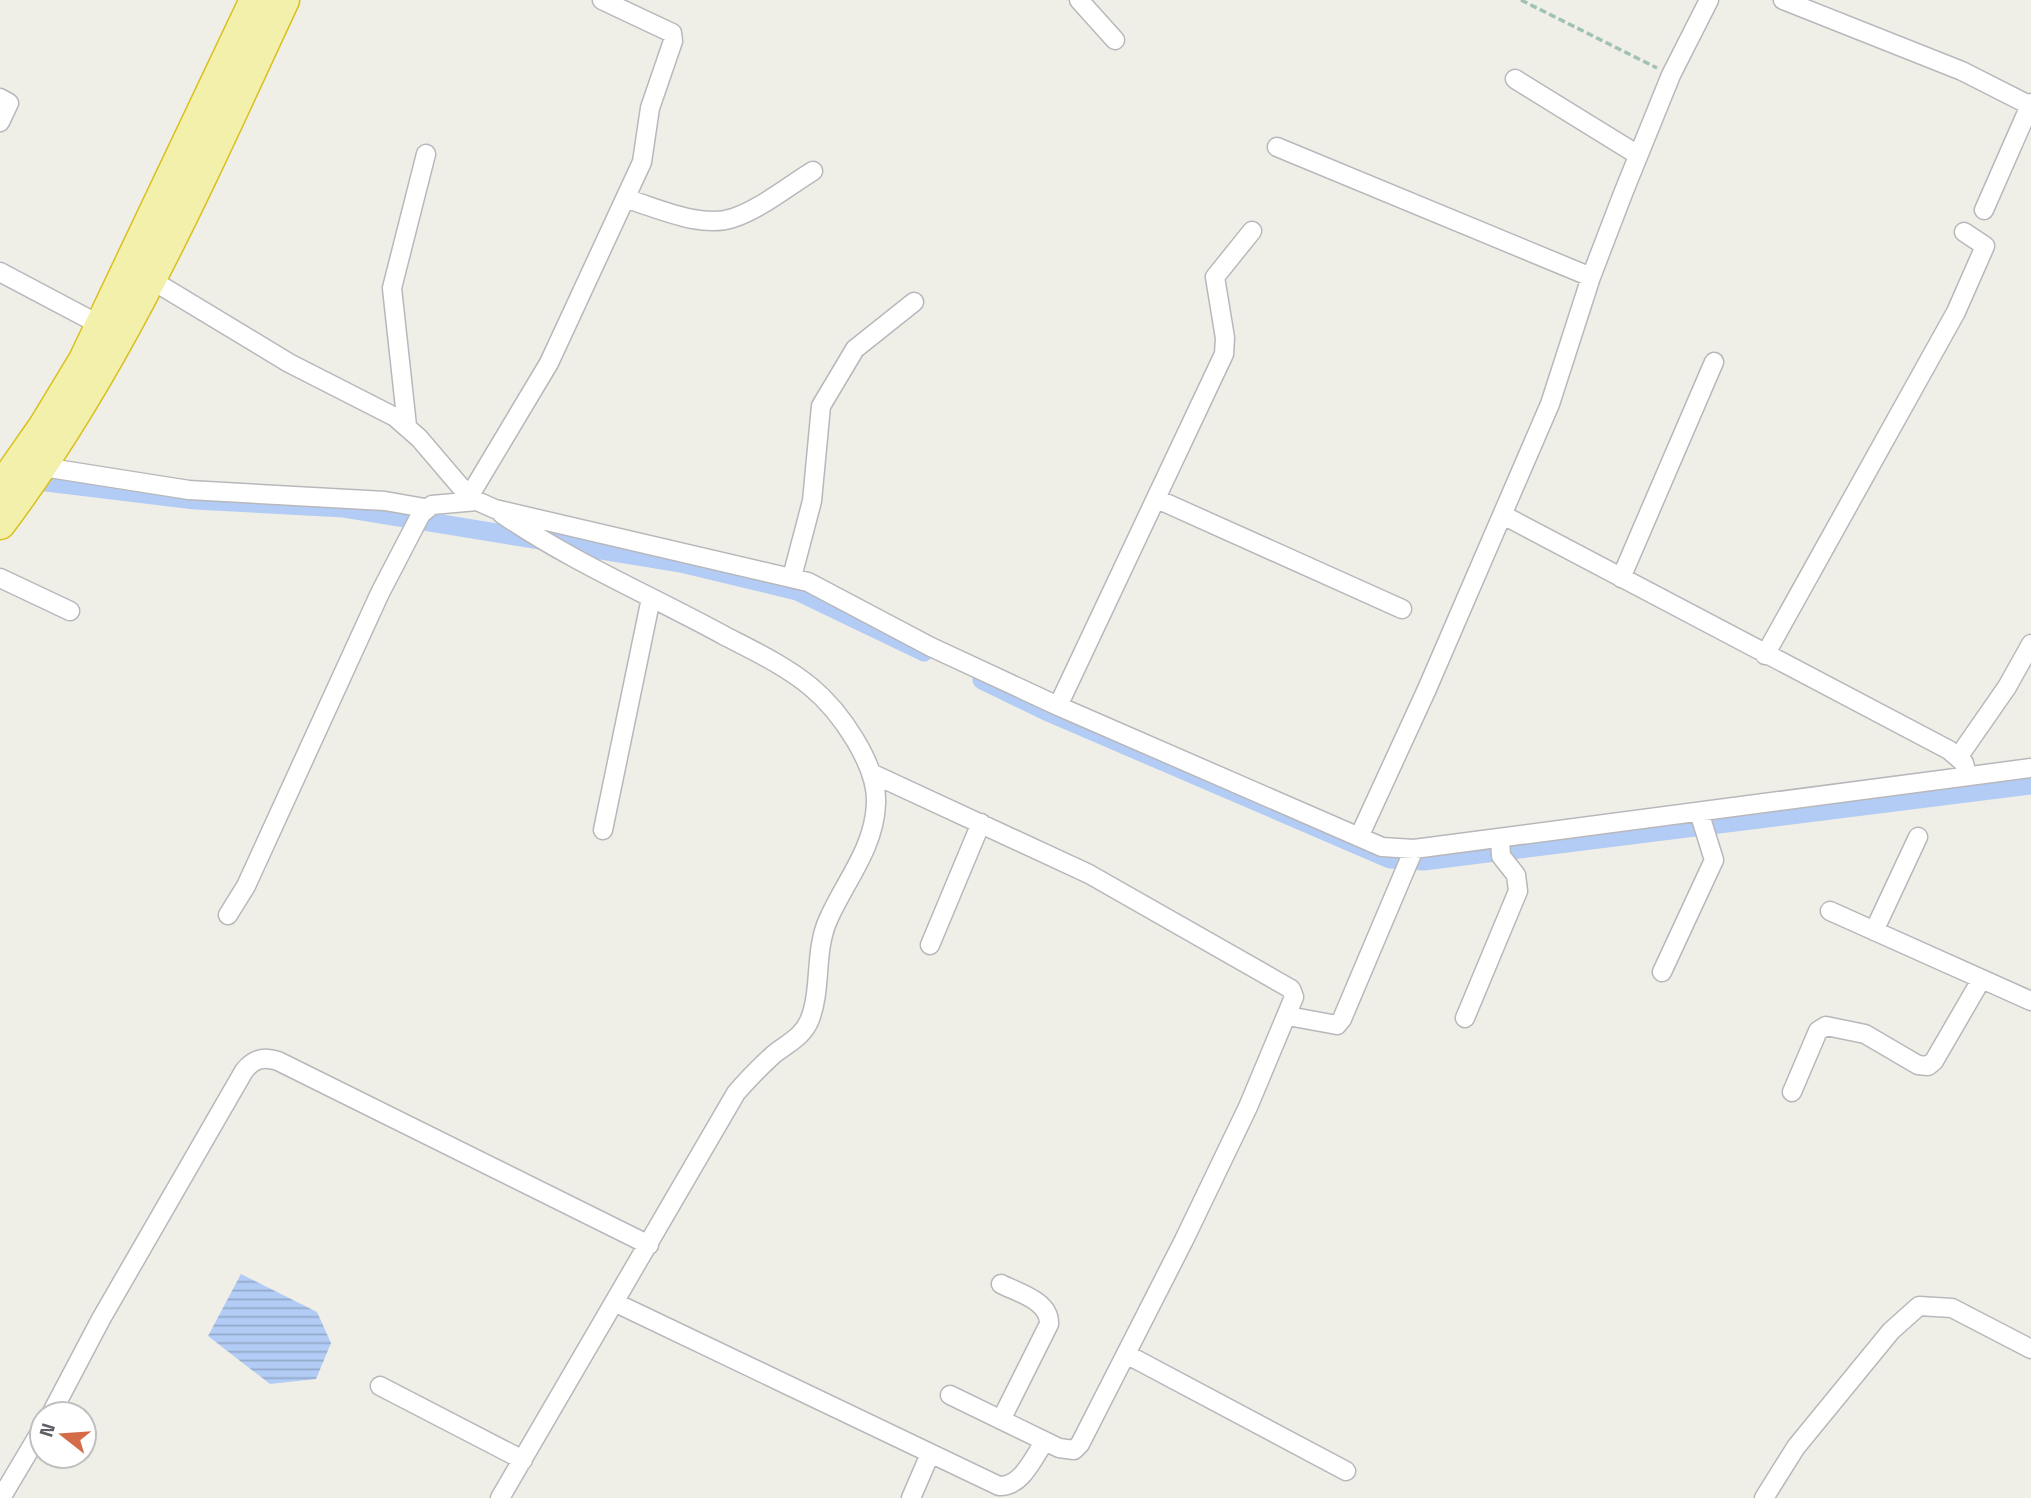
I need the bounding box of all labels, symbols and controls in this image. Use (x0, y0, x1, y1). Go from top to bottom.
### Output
north arrow (28, 1400, 98, 1470)
text: N (30, 1419, 62, 1440)

